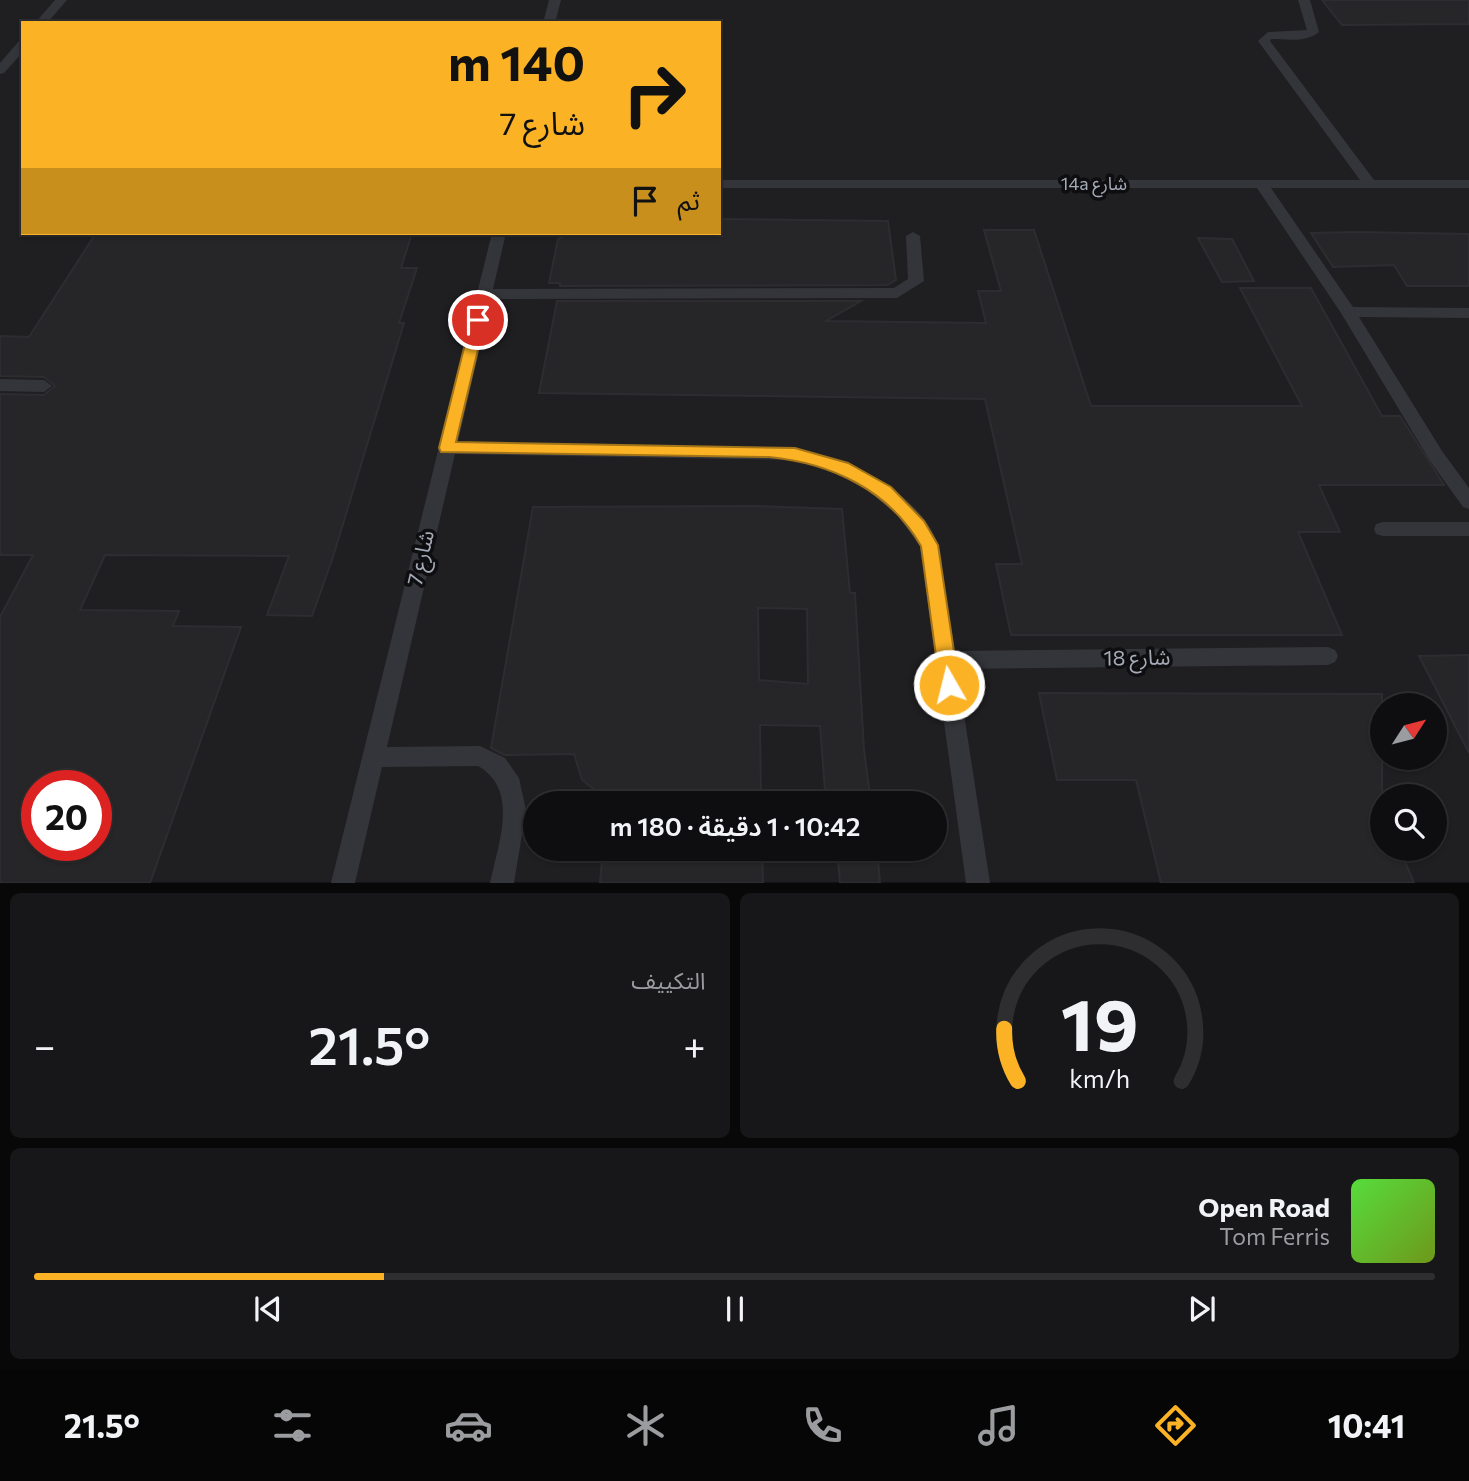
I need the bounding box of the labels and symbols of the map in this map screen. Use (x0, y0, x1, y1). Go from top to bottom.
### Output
street label: 14a شارع (1061, 172, 1127, 198)
pin (448, 290, 508, 350)
street label: شارع 7 (401, 528, 442, 589)
street label: شارع 18 (1103, 643, 1171, 674)
position arrow (912, 648, 986, 722)
north arrow (1370, 693, 1447, 770)
speed limit sign: 20 (21, 770, 112, 861)

